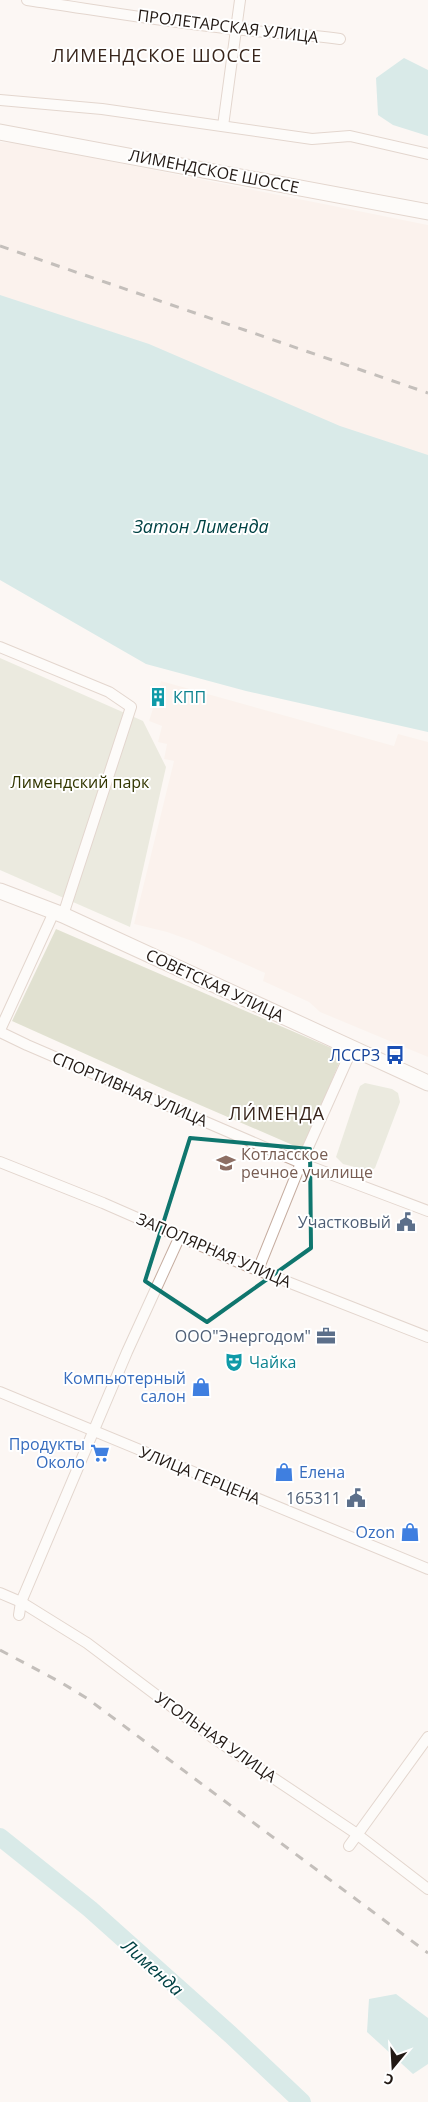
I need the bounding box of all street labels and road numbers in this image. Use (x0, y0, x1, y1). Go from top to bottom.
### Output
street label: ПРОЛЕТАРСКАЯ УЛИЦА (136, 4, 320, 48)
street label: ЛИМЕНДСКОЕ ШОССЕ (127, 144, 301, 198)
street label: СОВЕТСКАЯ УЛИЦА (142, 943, 288, 1027)
street label: СПОРТИВНАЯ УЛИЦА (49, 1046, 212, 1132)
street label: ЗАПОЛЯРНАЯ УЛИЦА (133, 1207, 295, 1293)
street label: УЛИЦА ГЕРЦЕНА (136, 1441, 265, 1510)
street label: УГОЛЬНАЯ УЛИЦА (151, 1687, 282, 1788)

